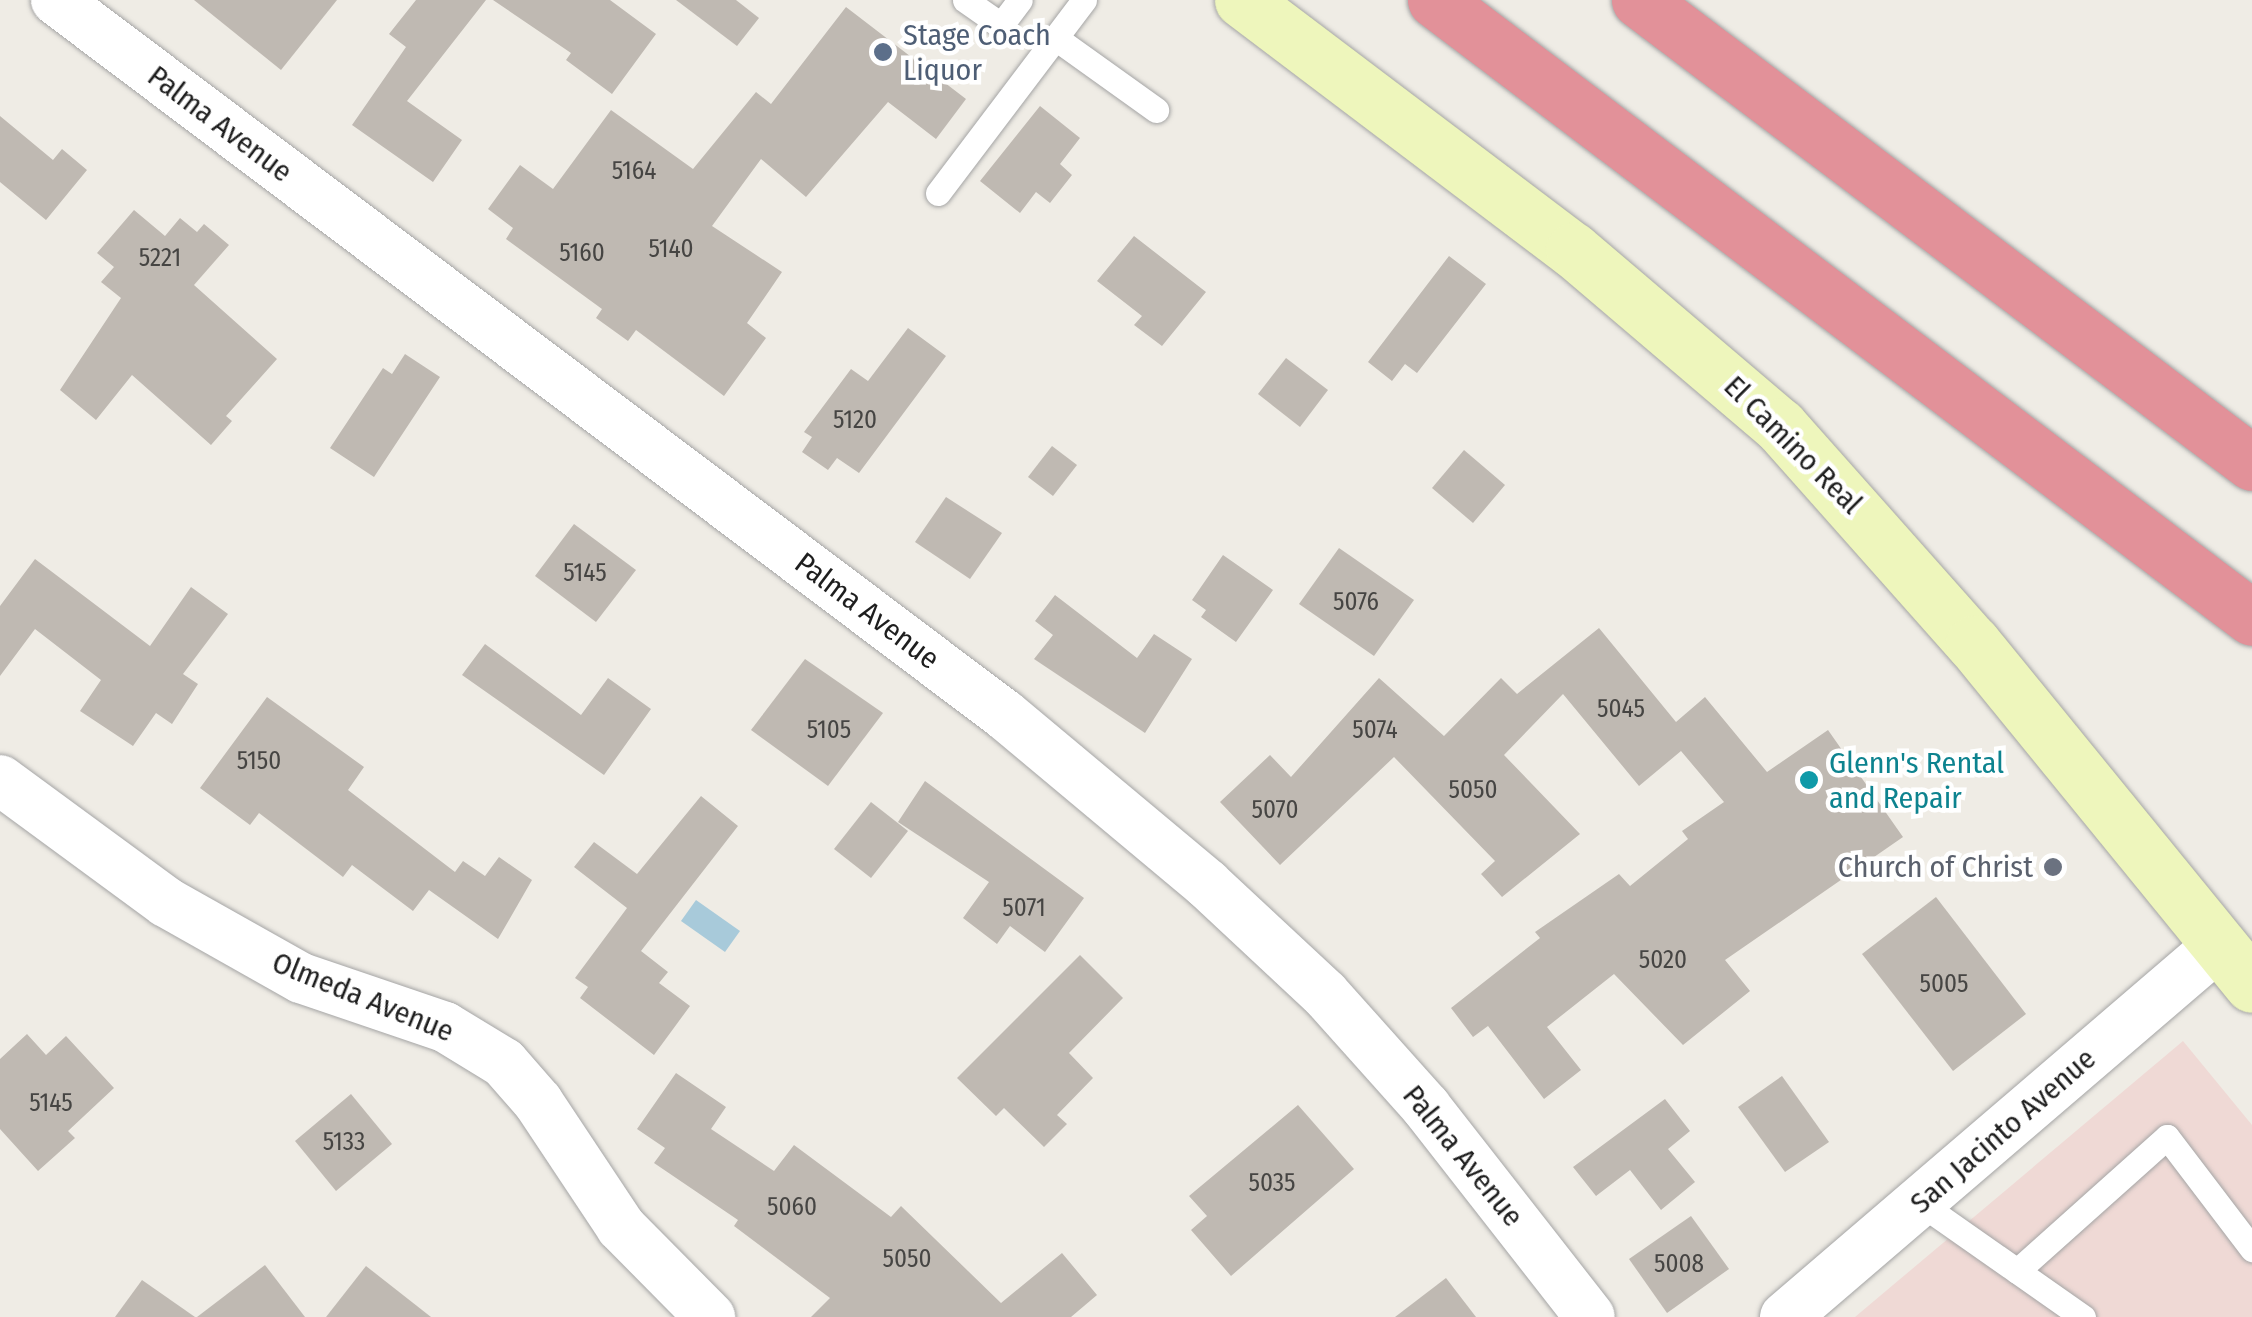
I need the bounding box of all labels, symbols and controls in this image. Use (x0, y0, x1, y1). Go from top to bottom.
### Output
place label: Stage Coach Liquor (903, 17, 1051, 88)
marker: Stage Coach Liquor (872, 41, 894, 63)
street label: Palma Avenue (141, 58, 299, 190)
house number: 5164 (612, 156, 656, 186)
house number: 5140 (648, 234, 694, 264)
house number: 5160 (559, 238, 605, 268)
house number: 5221 (139, 243, 181, 273)
street label: El Camino Real (1716, 368, 1870, 522)
house number: 5120 (833, 405, 877, 435)
street label: Palma Avenue (788, 545, 946, 677)
house number: 5145 (563, 558, 607, 588)
house number: 5076 (1333, 587, 1379, 617)
house number: 5045 (1597, 694, 1645, 724)
house number: 5105 (807, 715, 851, 745)
house number: 5074 (1352, 715, 1398, 745)
place label: Glenn's Rental and Repair (1829, 745, 2004, 816)
house number: 5150 (237, 746, 281, 776)
marker: Glenn's Rental and Repair (1798, 769, 1820, 791)
house number: 5050 (1449, 775, 1497, 805)
house number: 5070 (1252, 795, 1298, 825)
place label: Church of Christ (1838, 849, 2033, 885)
marker: Church of Christ (2042, 856, 2064, 878)
house number: 5071 (1002, 893, 1046, 923)
street label: Olmeda Avenue (267, 944, 459, 1050)
house number: 5020 (1639, 945, 1687, 975)
house number: 5005 (1920, 969, 1968, 999)
street label: San Jacinto Avenue (1903, 1041, 2103, 1221)
street label: Palma Avenue (1395, 1078, 1531, 1234)
house number: 5145 (29, 1088, 73, 1118)
house number: 5133 (323, 1127, 365, 1157)
house number: 5035 (1249, 1168, 1295, 1198)
house number: 5060 (767, 1192, 817, 1222)
house number: 5050 (883, 1244, 931, 1274)
house number: 5008 (1654, 1249, 1704, 1279)

